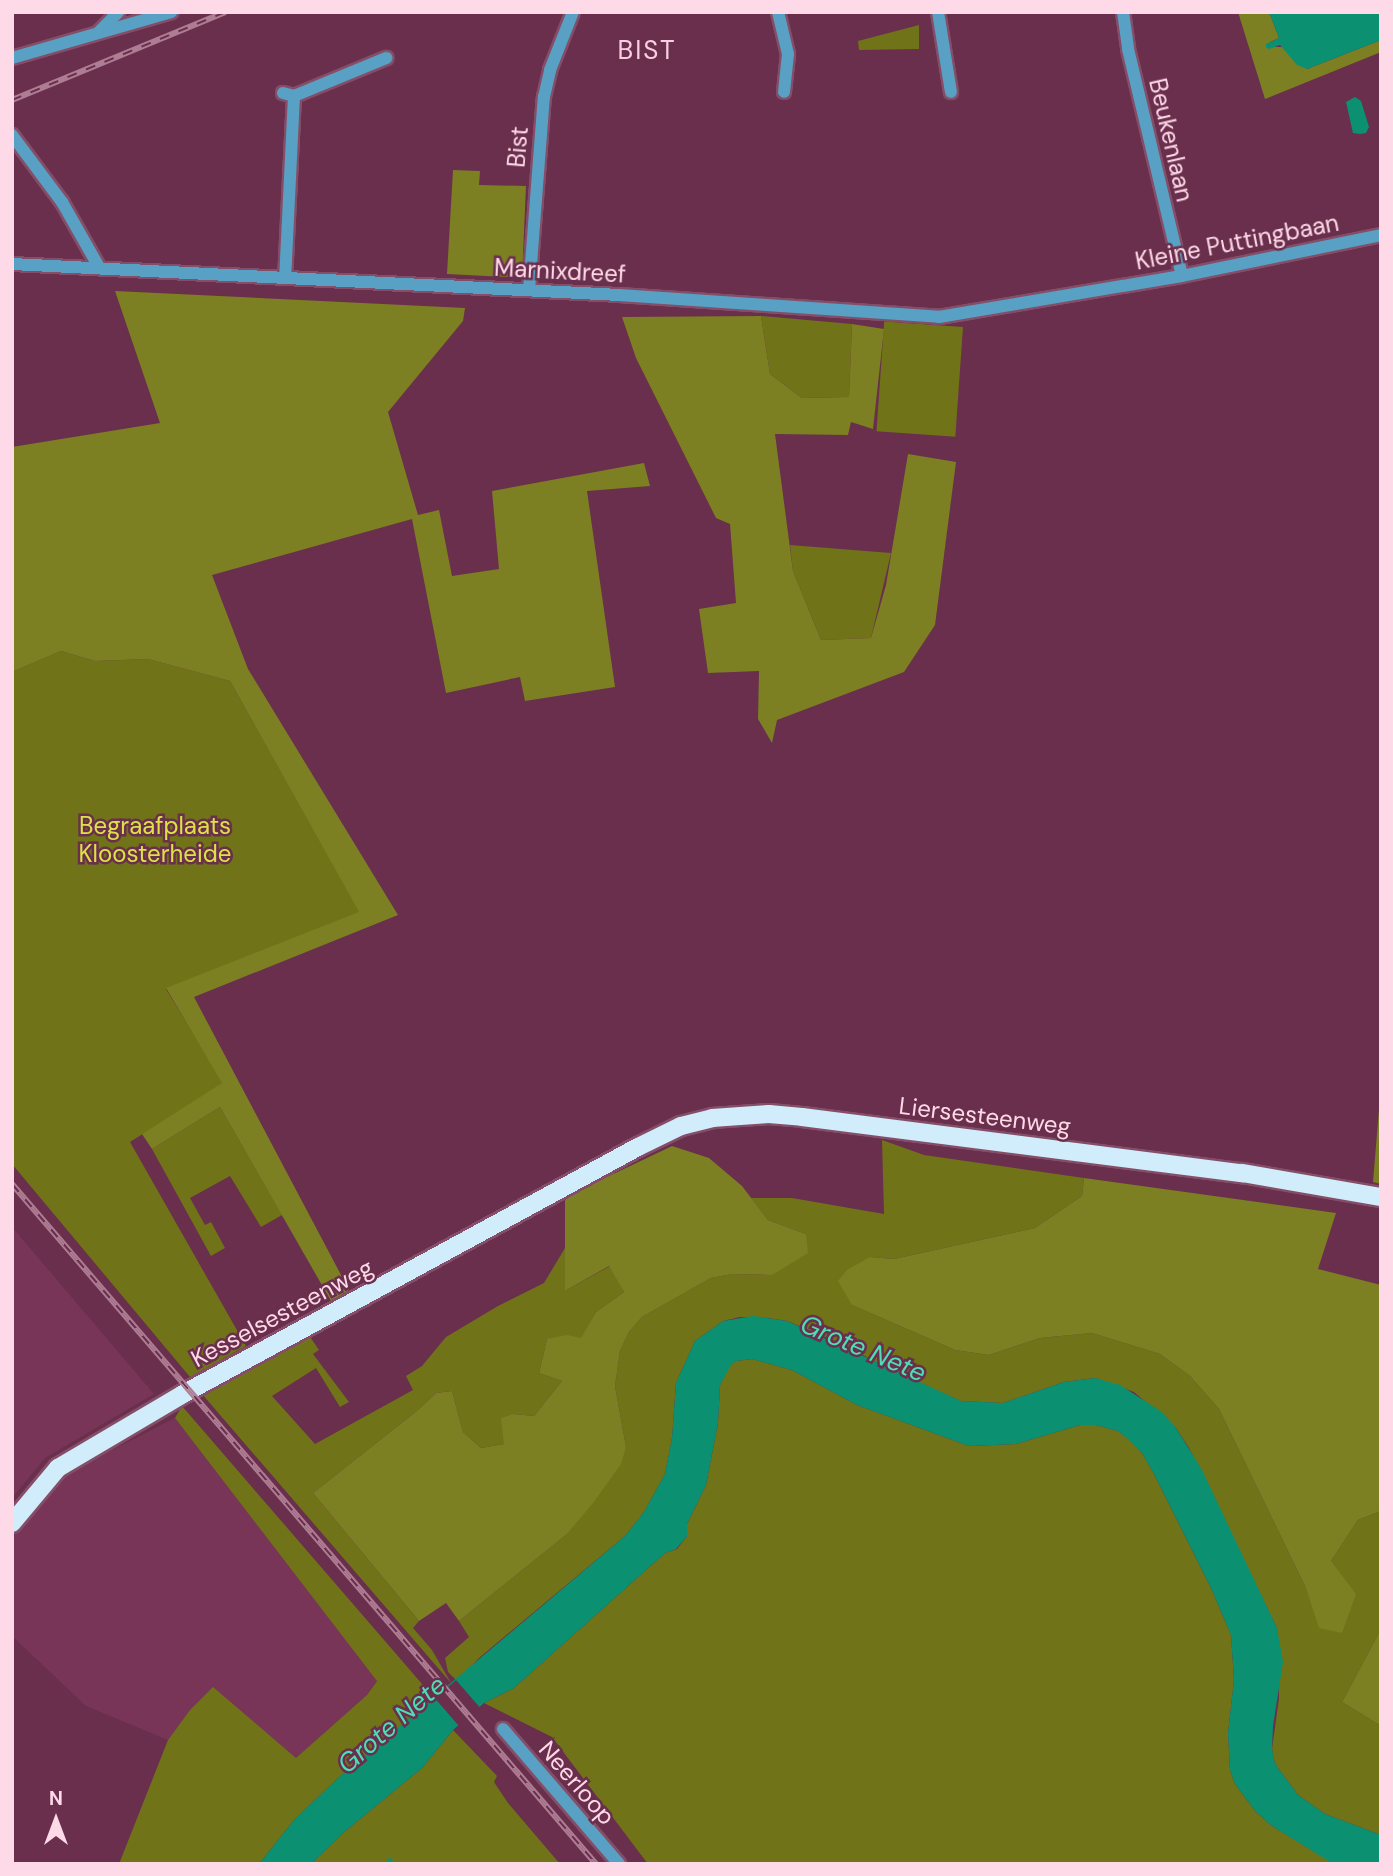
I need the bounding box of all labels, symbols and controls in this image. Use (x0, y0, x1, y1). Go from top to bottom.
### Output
district label: BIST (618, 35, 676, 67)
street label: Beukenlaan (1143, 76, 1199, 204)
street label: Bist (502, 125, 534, 169)
street label: Kleine Puttingbaan (1133, 208, 1341, 276)
street label: Marnixdreef (493, 253, 627, 289)
park label: Begraafplaats Kloosterheide (79, 812, 231, 868)
street label: Liersesteenweg (897, 1091, 1073, 1141)
street label: Kesselsesteenweg (186, 1253, 378, 1373)
water label: Grote Nete (796, 1309, 930, 1389)
water label: Grote Nete (332, 1670, 452, 1780)
street label: Neerloop (533, 1735, 621, 1831)
north arrow (21, 1785, 91, 1855)
text: N (49, 1786, 63, 1811)

